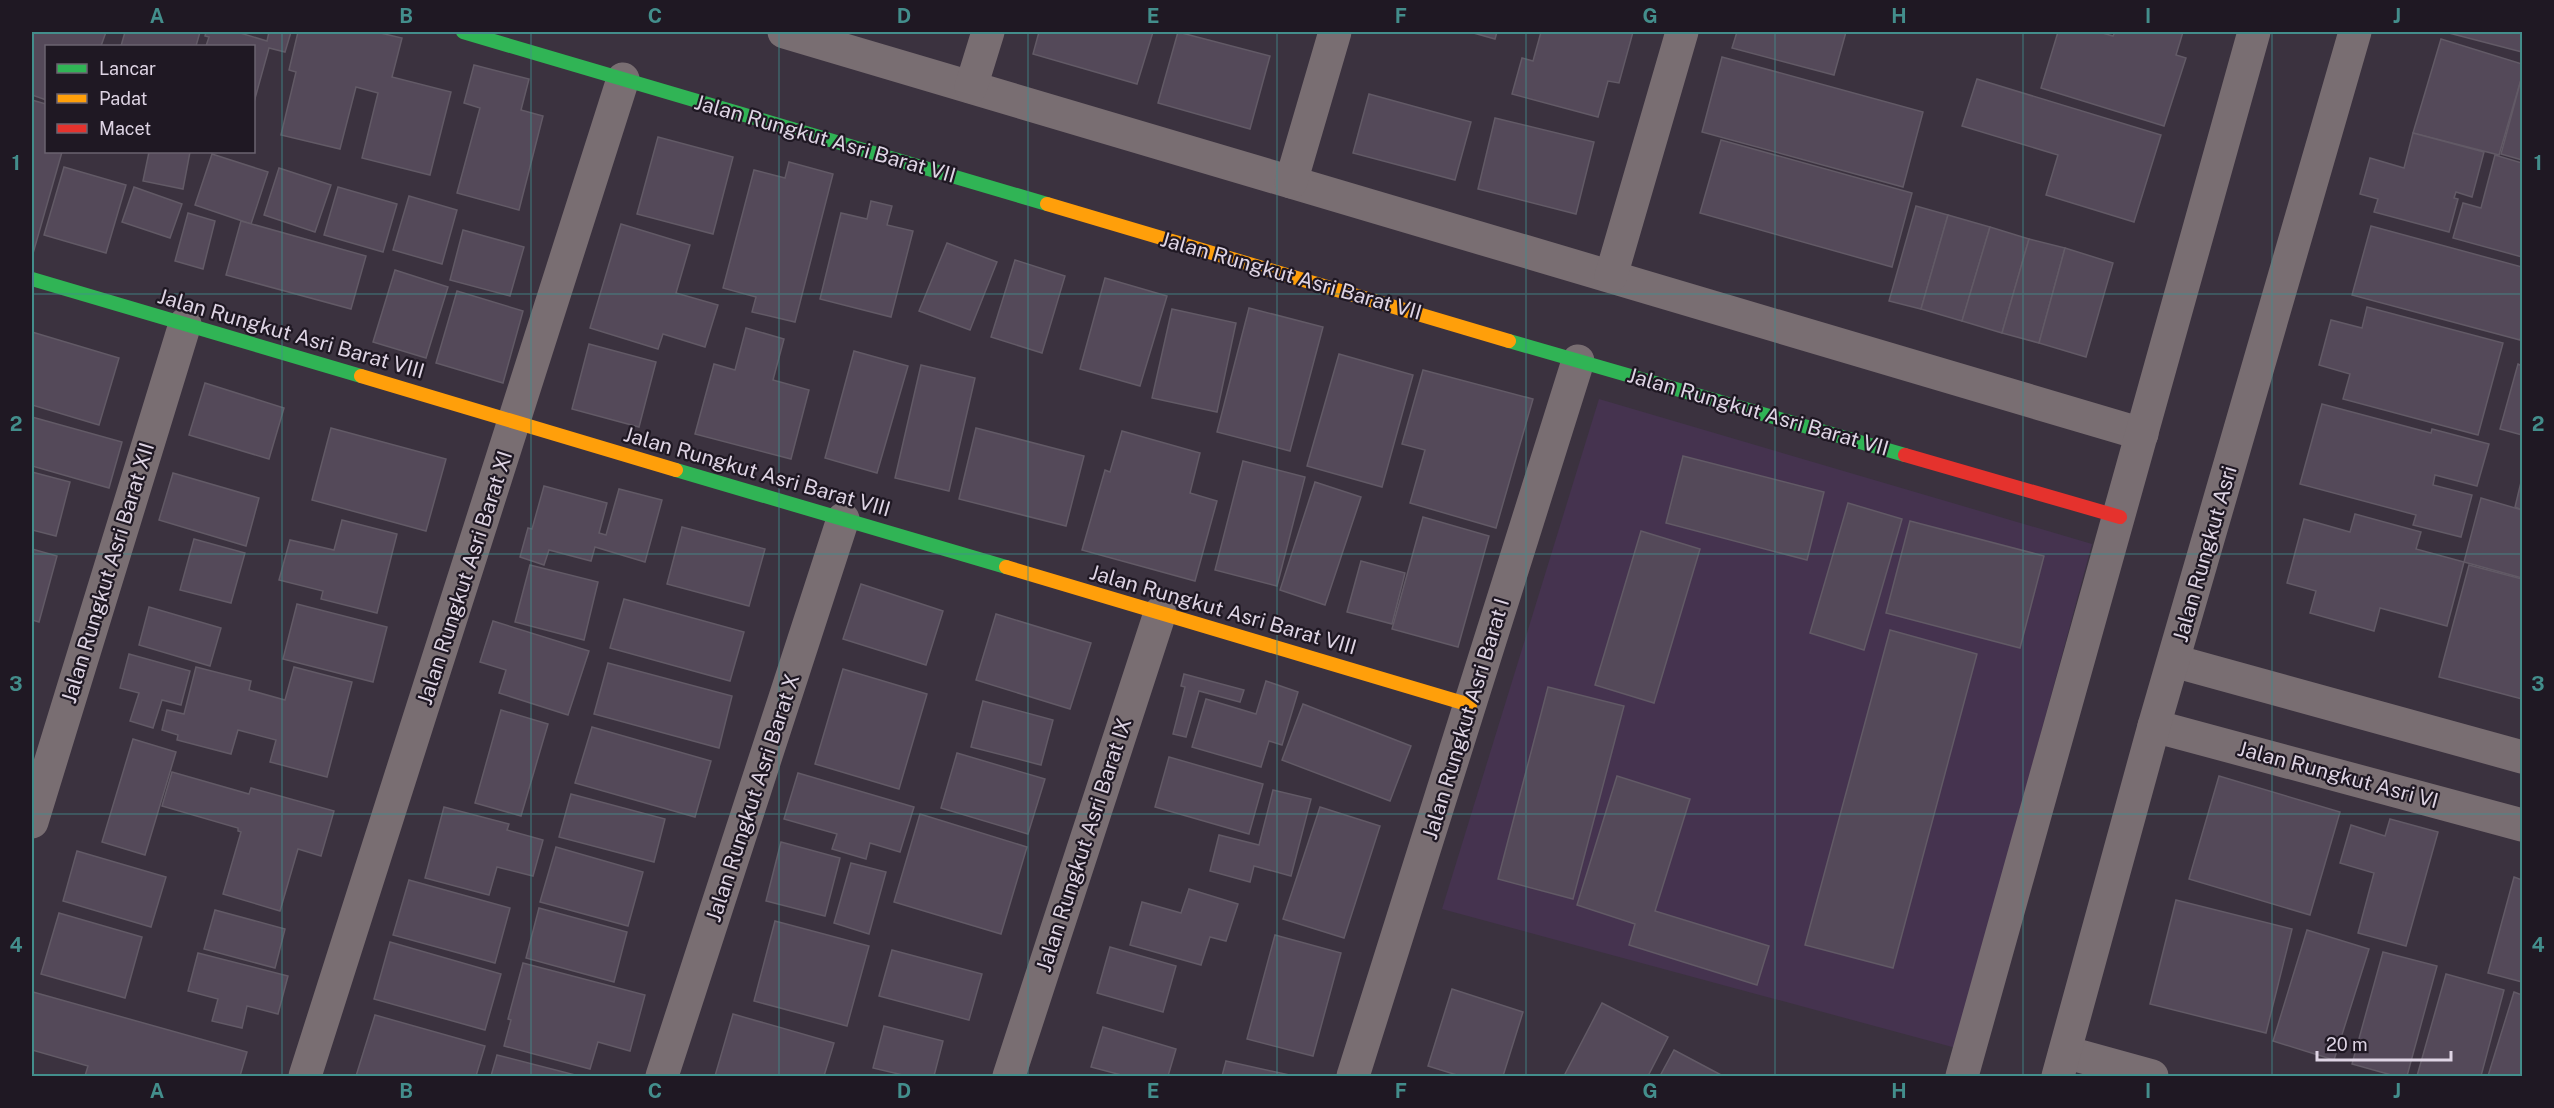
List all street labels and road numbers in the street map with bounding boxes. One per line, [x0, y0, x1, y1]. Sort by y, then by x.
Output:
street label: Jalan Rungkut Asri Barat VII [692, 89, 959, 188]
street label: Jalan Rungkut Asri Barat VII [1158, 226, 1425, 325]
street label: Jalan Rungkut Asri Barat VIII [155, 283, 428, 384]
street label: Jalan Rungkut Asri Barat VII [1625, 362, 1892, 461]
street label: Jalan Rungkut Asri Barat VIII [621, 421, 894, 522]
street label: Jalan Rungkut Asri Barat XII [56, 439, 159, 706]
street label: Jalan Rungkut Asri Barat XI [412, 448, 517, 708]
street label: Jalan Rungkut Asri [2167, 463, 2242, 645]
street label: Jalan Rungkut Asri Barat VIII [1087, 559, 1360, 660]
street label: Jalan Rungkut Asri Barat I [1417, 595, 1514, 843]
street label: Jalan Rungkut Asri Barat X [701, 671, 805, 925]
street label: Jalan Rungkut Asri Barat IX [1031, 715, 1136, 975]
street label: Jalan Rungkut Asri VI [2235, 736, 2441, 813]

